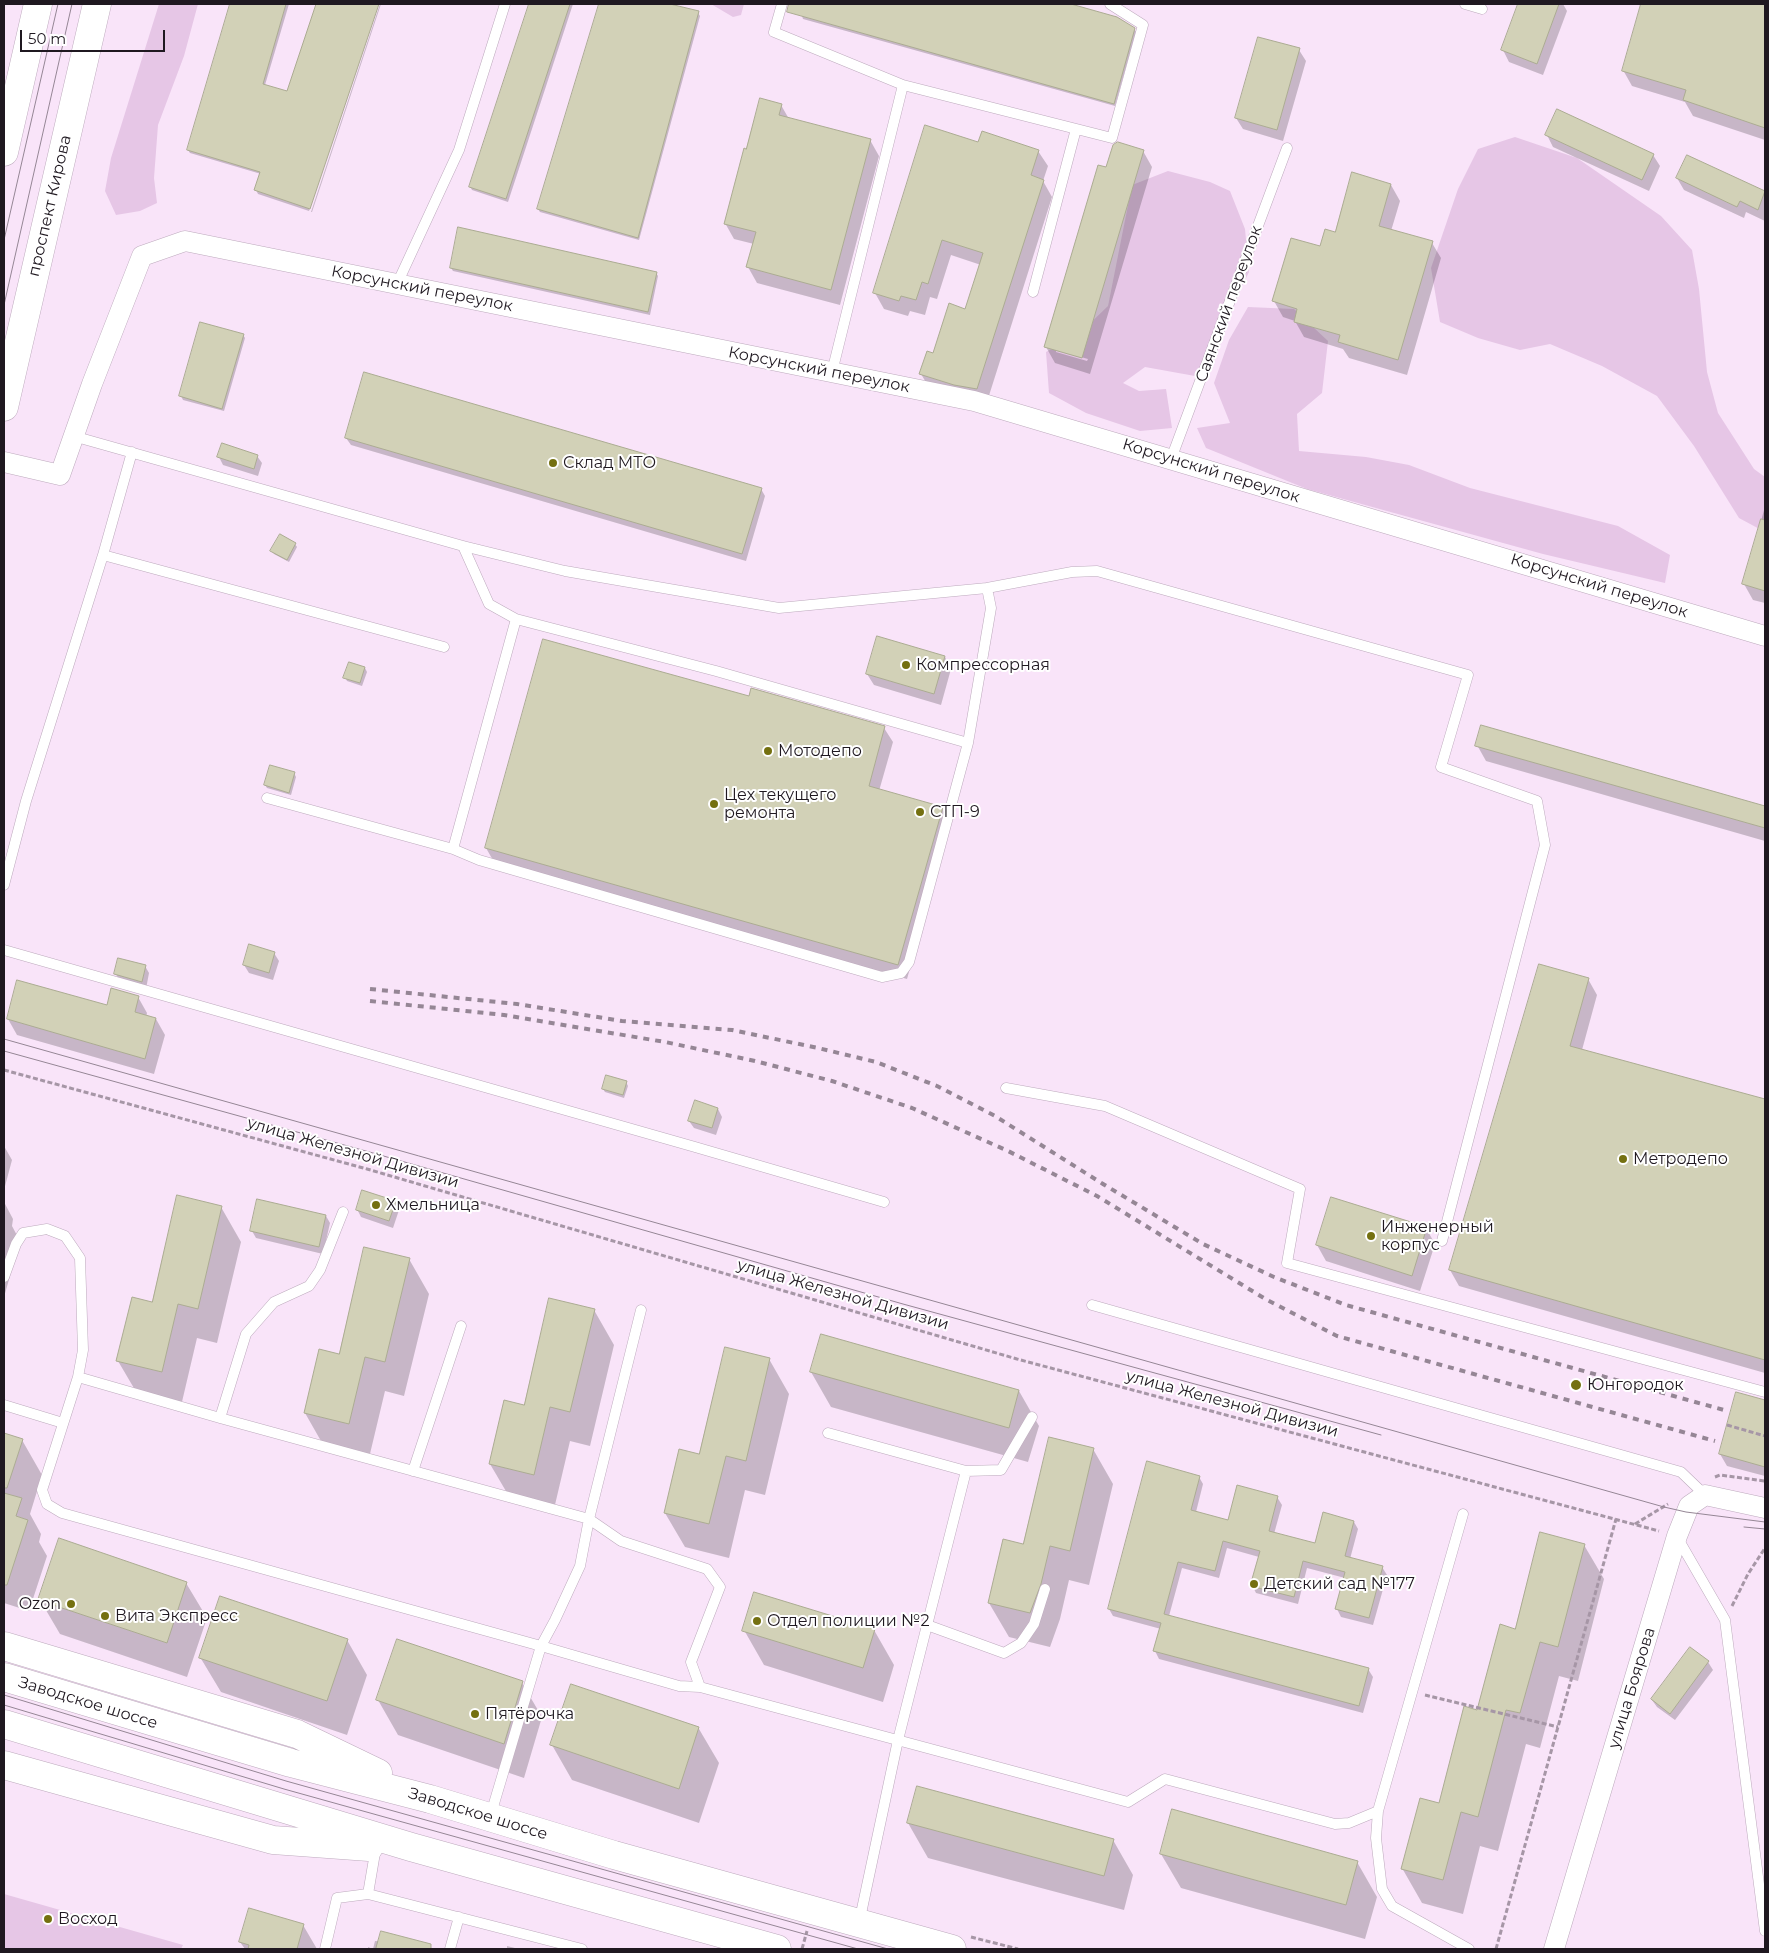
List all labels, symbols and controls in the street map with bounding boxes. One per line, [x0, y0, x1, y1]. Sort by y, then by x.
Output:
scale bar [22, 20, 168, 52]
text: 50 m [28, 29, 66, 48]
street label: проспект Кирова [24, 133, 76, 279]
street label: Саянский переулок [1192, 223, 1266, 385]
street label: Корсунский переулок [330, 262, 514, 316]
street label: Корсунский переулок [727, 343, 911, 397]
street label: Корсунский переулок [1120, 435, 1302, 507]
place label: Склад МТО [563, 453, 656, 473]
marker: Склад МТО [547, 457, 559, 469]
street label: Корсунский переулок [1508, 550, 1690, 622]
place label: Компрессорная [916, 655, 1050, 675]
marker: Компрессорная [900, 659, 912, 671]
place label: Мотодепо [778, 741, 862, 761]
marker: Мотодепо [762, 745, 774, 757]
place label: Цех текущего ремонта [724, 785, 836, 823]
marker: Цех текущего ремонта [708, 798, 720, 810]
place label: СТП-9 [930, 802, 980, 822]
marker: СТП-9 [914, 806, 926, 818]
street label: улица Железной Дивизии [245, 1114, 461, 1192]
place label: Метродепо [1633, 1149, 1728, 1169]
marker: Метродепо [1617, 1153, 1629, 1165]
place label: Хмельница [386, 1195, 480, 1215]
marker: Хмельница [370, 1199, 382, 1211]
place label: Инженерный корпус [1381, 1217, 1494, 1255]
marker: Инженерный корпус [1365, 1230, 1377, 1242]
street label: улица Железной Дивизии [735, 1256, 951, 1334]
street label: улица Железной Дивизии [1124, 1366, 1340, 1442]
place label: Юнгородок [1587, 1375, 1684, 1395]
marker: Юнгородок [1569, 1378, 1583, 1392]
place label: Детский сад №177 [1264, 1574, 1415, 1594]
marker: Детский сад №177 [1248, 1578, 1260, 1590]
place label: Ozon [19, 1594, 61, 1614]
marker: Ozon [65, 1598, 77, 1610]
place label: Вита Экспресс [115, 1606, 238, 1626]
marker: Вита Экспресс [99, 1610, 111, 1622]
place label: Отдел полиции №2 [767, 1611, 930, 1631]
marker: Отдел полиции №2 [751, 1615, 763, 1627]
street label: улица Боярова [1604, 1625, 1660, 1751]
street label: Заводское шоссе [16, 1673, 160, 1733]
place label: Пятёрочка [485, 1704, 574, 1724]
marker: Пятёрочка [469, 1708, 481, 1720]
street label: Заводское шоссе [406, 1784, 550, 1844]
place label: Восход [58, 1909, 118, 1929]
marker: Восход [42, 1913, 54, 1925]

